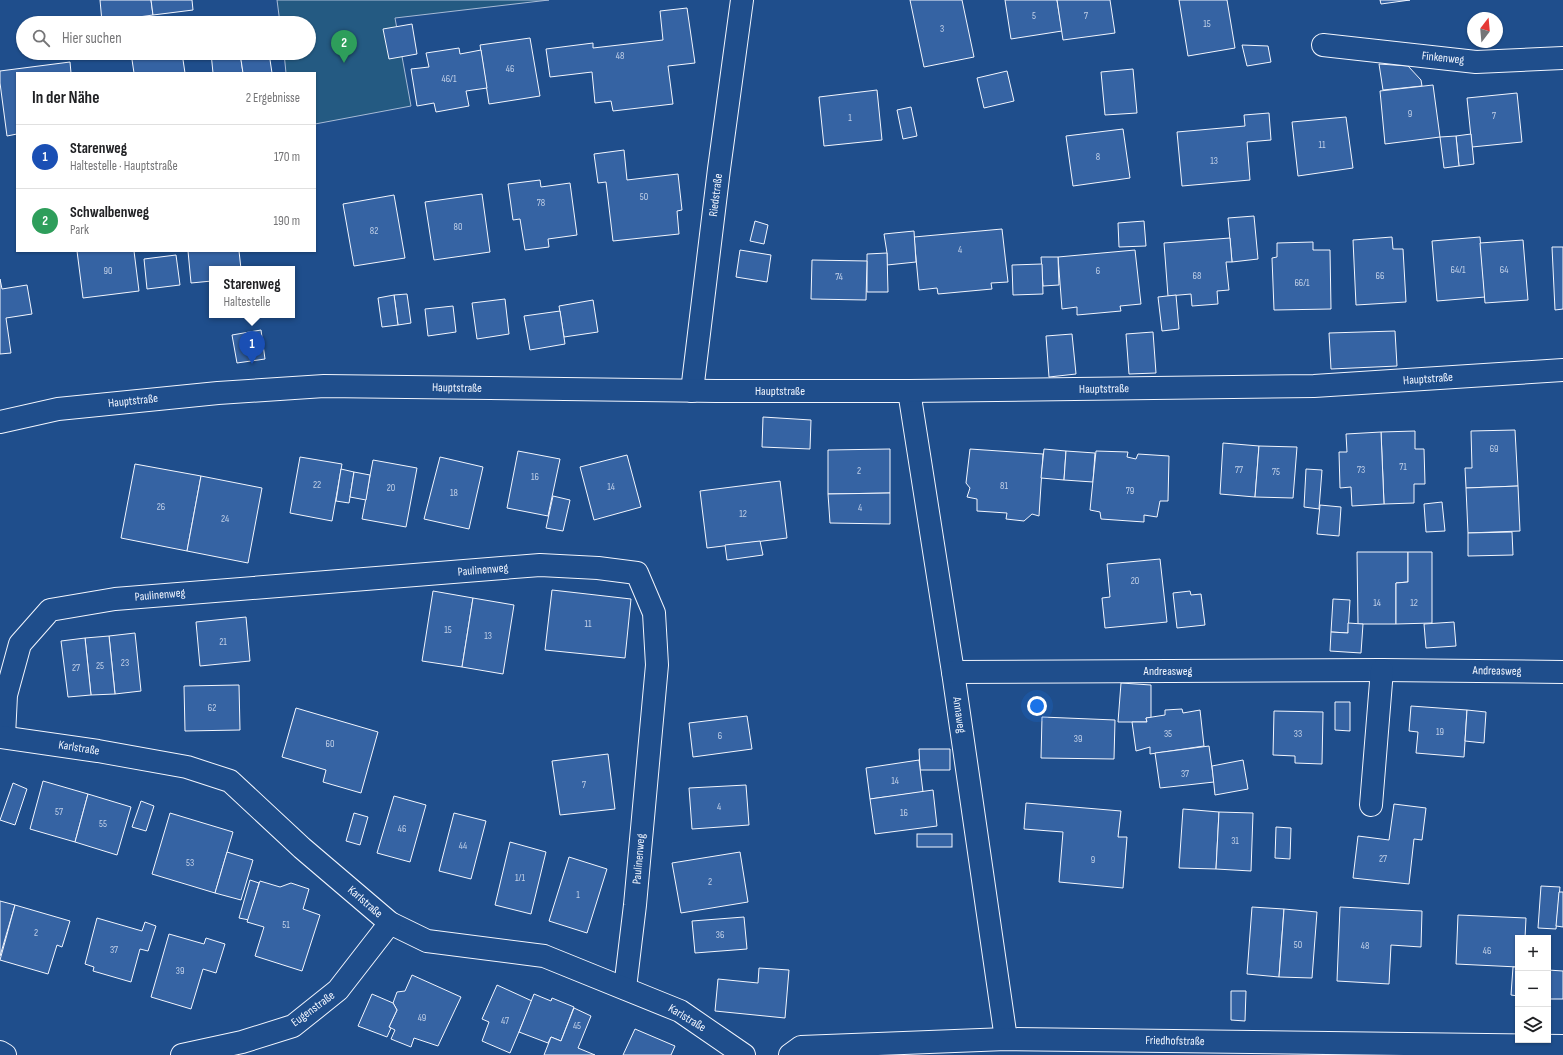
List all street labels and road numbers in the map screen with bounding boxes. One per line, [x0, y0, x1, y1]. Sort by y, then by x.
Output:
street label: Finkenweg [1421, 48, 1465, 68]
street label: Riedstraße [706, 172, 726, 217]
street label: Hauptstraße [1403, 370, 1454, 388]
street label: Hauptstraße [432, 380, 482, 396]
street label: Hauptstraße [1079, 381, 1129, 397]
street label: Hauptstraße [755, 384, 805, 399]
street label: Hauptstraße [107, 391, 159, 411]
street label: Paulinenweg [457, 560, 509, 580]
street label: Paulinenweg [134, 585, 186, 605]
street label: Andreasweg [1471, 663, 1522, 679]
street label: Andreasweg [1143, 664, 1193, 679]
street label: Annaweg [949, 695, 969, 734]
street label: Karlstraße [57, 737, 101, 759]
street label: Paulinenweg [629, 833, 649, 885]
street label: Karlstraße [344, 883, 386, 921]
street label: Eugenstraße [288, 988, 338, 1030]
street label: Karlstraße [665, 1001, 709, 1035]
street label: Friedhofstraße [1145, 1033, 1205, 1049]

